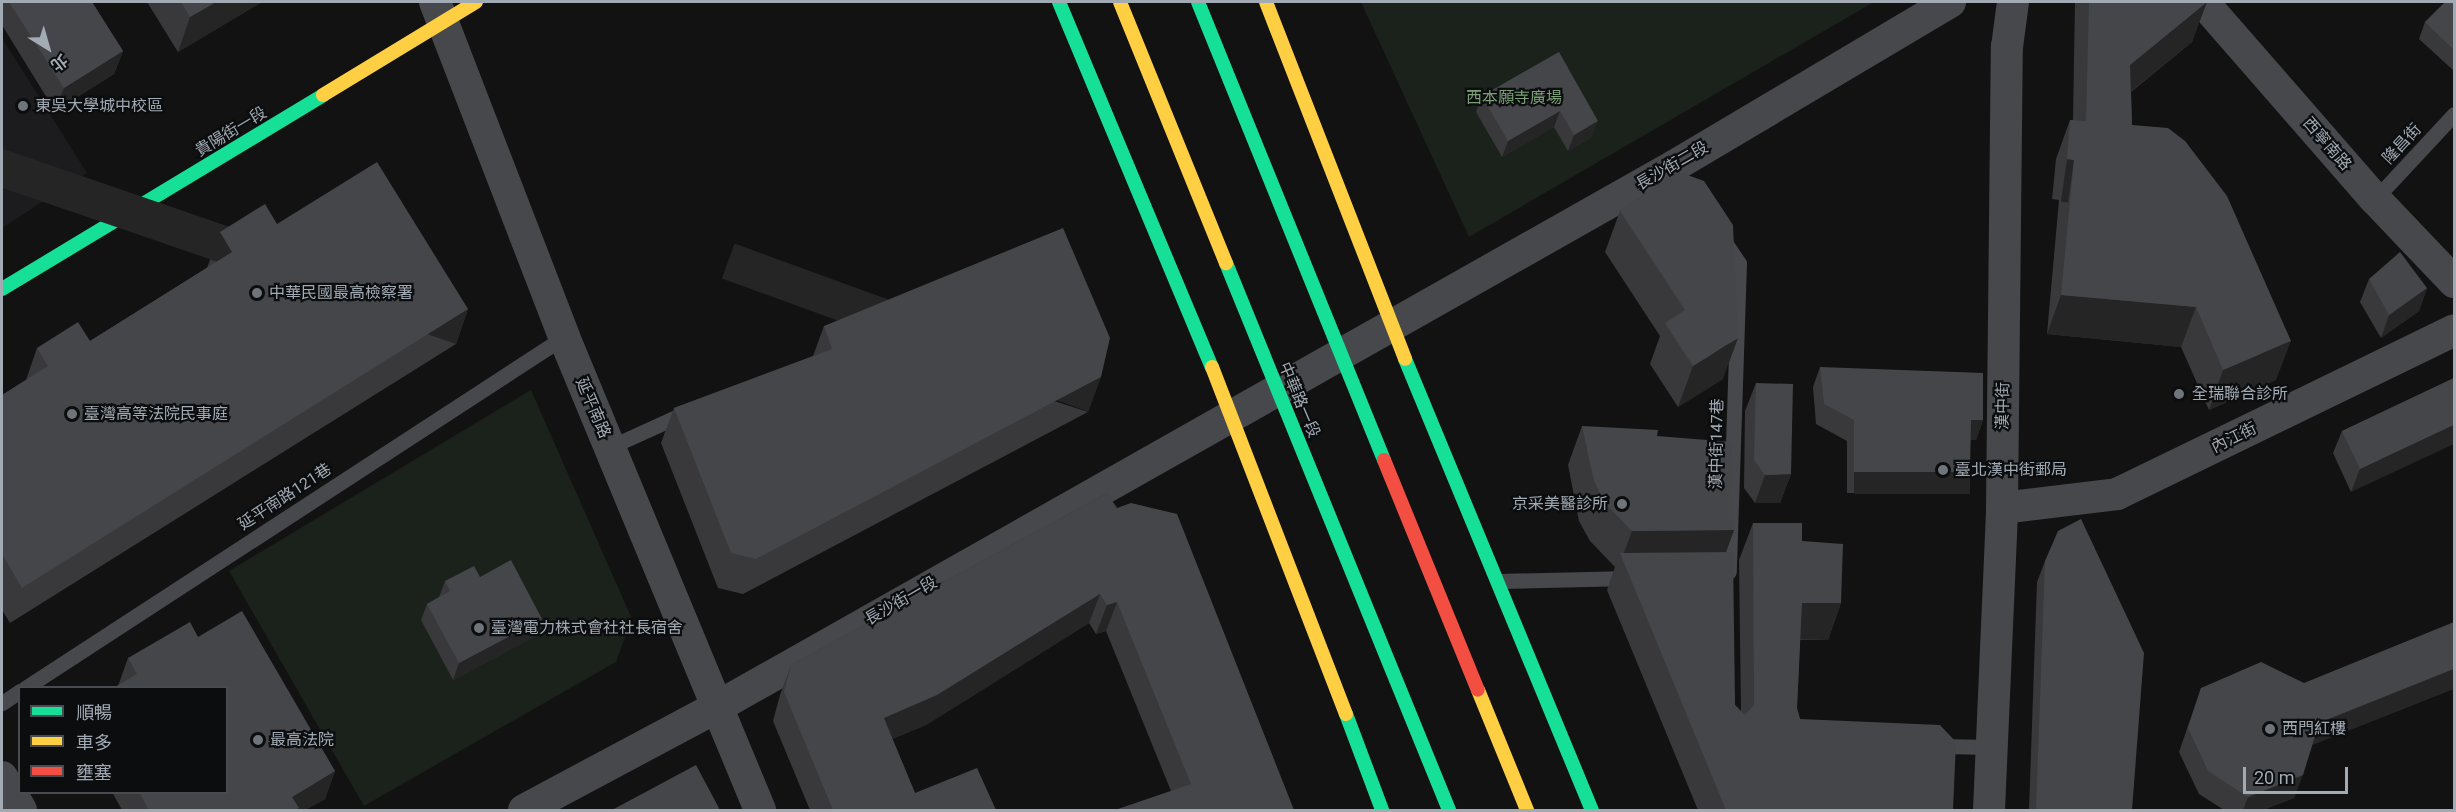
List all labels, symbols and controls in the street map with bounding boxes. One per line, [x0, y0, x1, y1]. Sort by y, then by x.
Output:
north arrow [18, 18, 78, 78]
text: 北 [47, 50, 71, 75]
park label: 西本願寺廣場 [1466, 88, 1562, 108]
place label: 東吳大學城中校區 [35, 96, 163, 116]
marker: 東吳大學城中校區 [16, 99, 30, 113]
street label: 貴陽街一段 [192, 103, 270, 161]
street label: 西寧南路 [2299, 114, 2355, 174]
street label: 隆昌街 [2379, 120, 2425, 168]
street label: 長沙街二段 [1633, 138, 1711, 194]
place label: 中華民國最高檢察署 [269, 283, 413, 303]
marker: 中華民國最高檢察署 [250, 286, 264, 300]
street label: 中華路一段 [1275, 359, 1323, 441]
street label: 延平南路 [572, 375, 614, 441]
street label: 漢中街 [1993, 382, 2013, 430]
place label: 全瑞聯合診所 [2192, 384, 2288, 404]
marker: 全瑞聯合診所 [2170, 385, 2188, 403]
street label: 漢中街147巷 [1707, 398, 1727, 490]
place label: 臺灣高等法院民事庭 [84, 404, 228, 424]
marker: 臺灣高等法院民事庭 [65, 407, 79, 421]
street label: 內江街 [2208, 419, 2260, 457]
street label: 延平南路121巷 [235, 460, 335, 534]
place label: 臺北漢中街郵局 [1955, 460, 2067, 480]
marker: 臺北漢中街郵局 [1936, 463, 1950, 477]
place label: 京采美醫診所 [1512, 494, 1608, 514]
marker: 京采美醫診所 [1613, 495, 1631, 513]
street label: 長沙街一段 [862, 573, 940, 629]
place label: 臺灣電力株式會社社長宿舍 [491, 618, 683, 638]
marker: 臺灣電力株式會社社長宿舍 [472, 621, 486, 635]
legend [18, 686, 228, 794]
text: 順暢 [76, 702, 112, 723]
place label: 西門紅樓 [2282, 719, 2346, 739]
marker: 西門紅樓 [2263, 722, 2277, 736]
place label: 最高法院 [270, 730, 334, 750]
text: 車多 [76, 732, 112, 753]
marker: 最高法院 [251, 733, 265, 747]
scale bar [2246, 755, 2351, 793]
text: 壅塞 [76, 762, 112, 783]
text: 20 m [2254, 767, 2294, 788]

